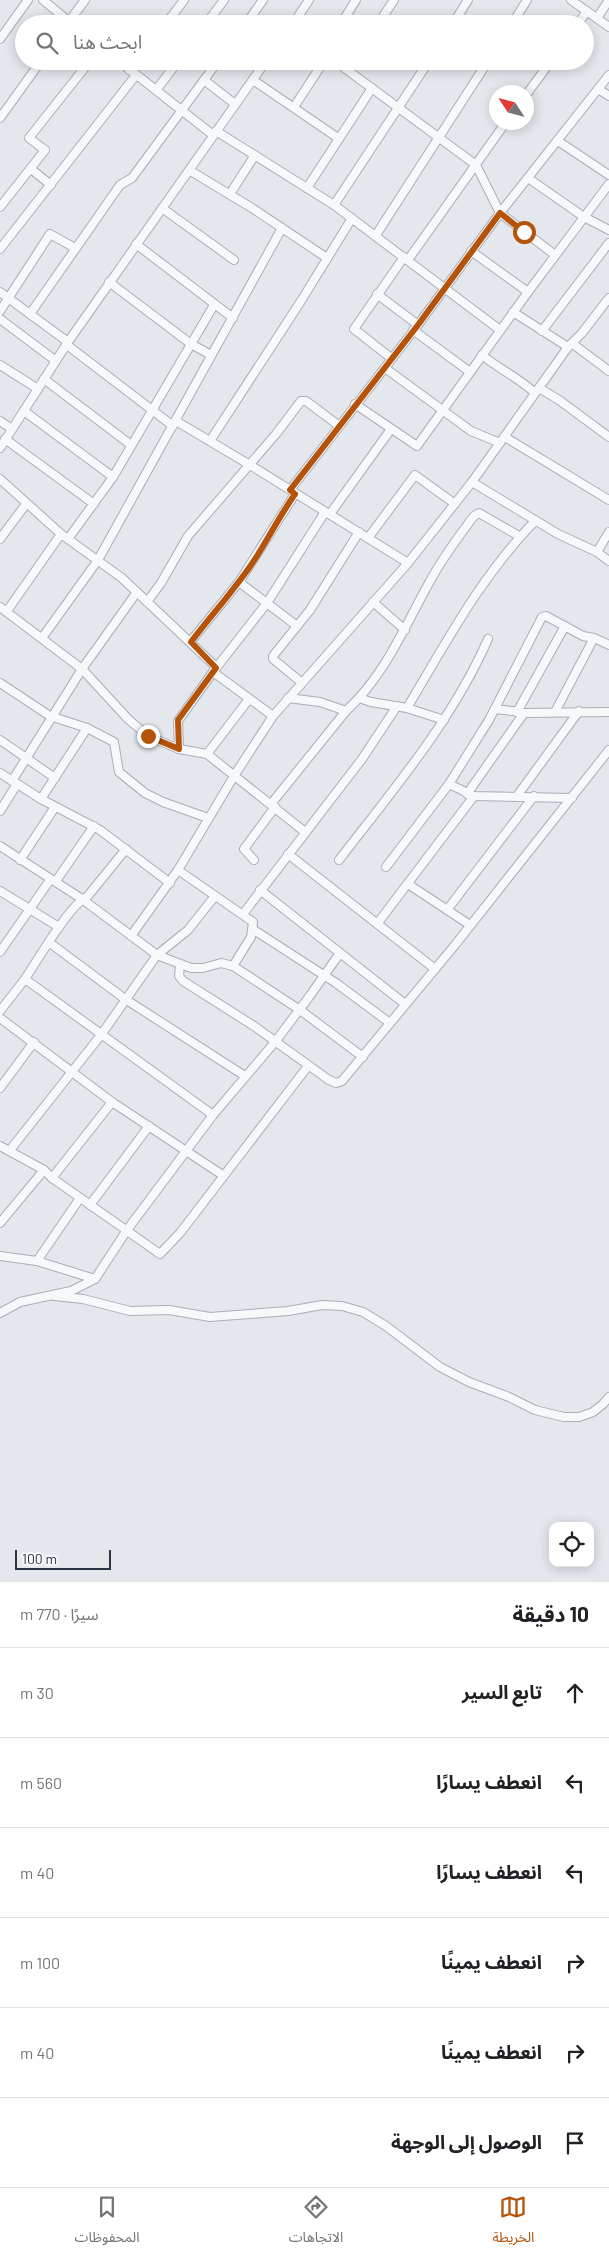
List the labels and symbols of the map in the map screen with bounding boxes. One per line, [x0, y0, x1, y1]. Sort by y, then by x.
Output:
north arrow [489, 85, 534, 130]
route start [513, 221, 536, 244]
route end [137, 725, 160, 748]
scale bar [15, 1547, 111, 1570]

